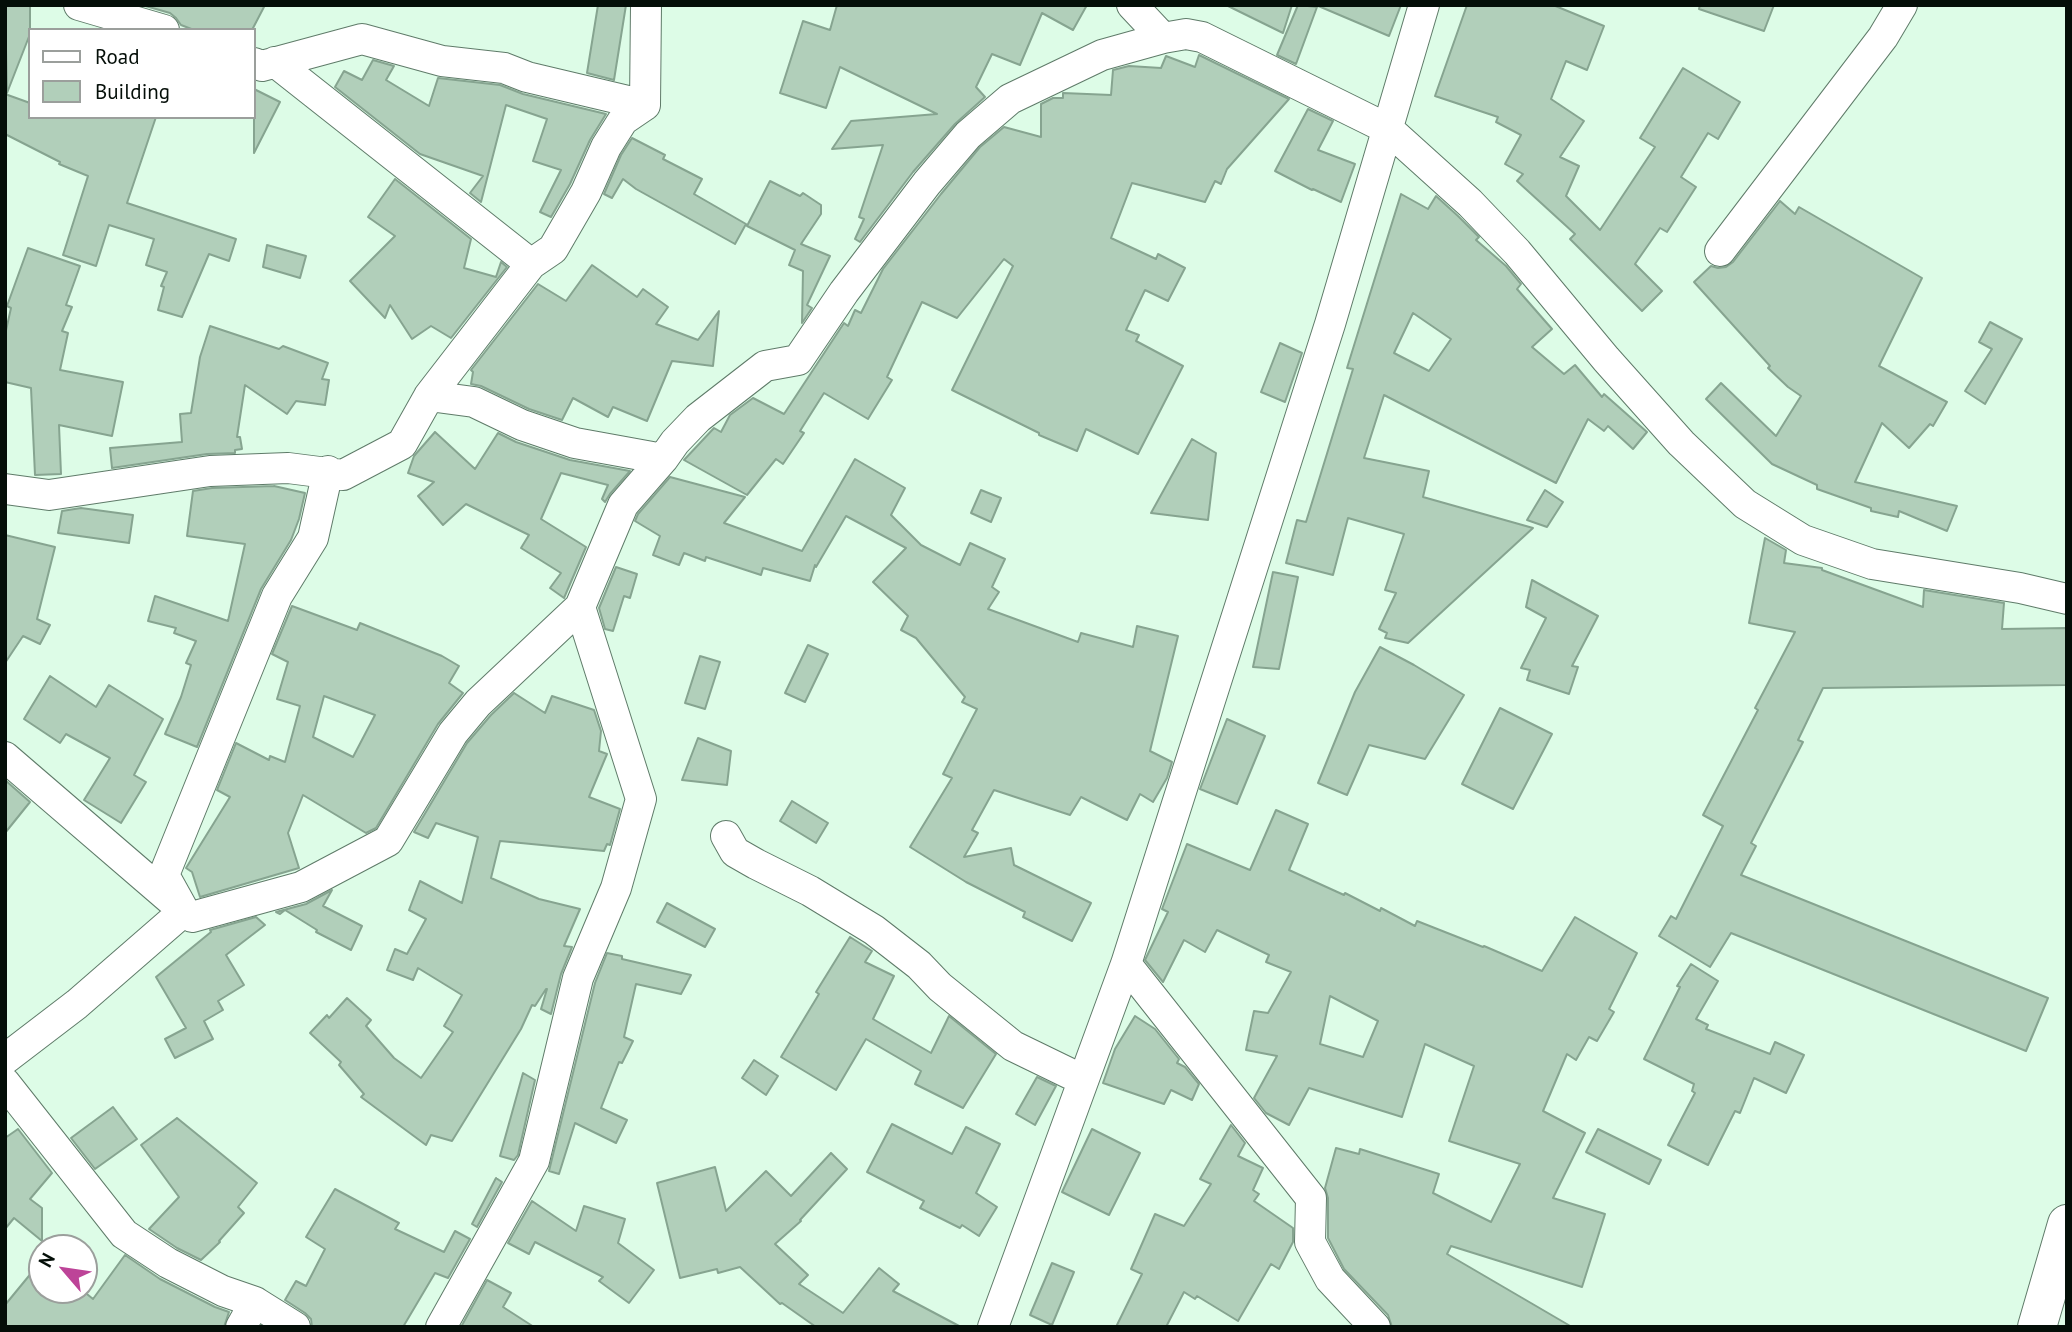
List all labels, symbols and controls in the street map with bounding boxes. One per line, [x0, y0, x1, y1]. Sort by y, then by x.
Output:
legend [28, 28, 256, 119]
text: Road [95, 43, 139, 70]
text: Building [95, 78, 170, 105]
north arrow [28, 1234, 98, 1304]
text: N [33, 1249, 60, 1271]

